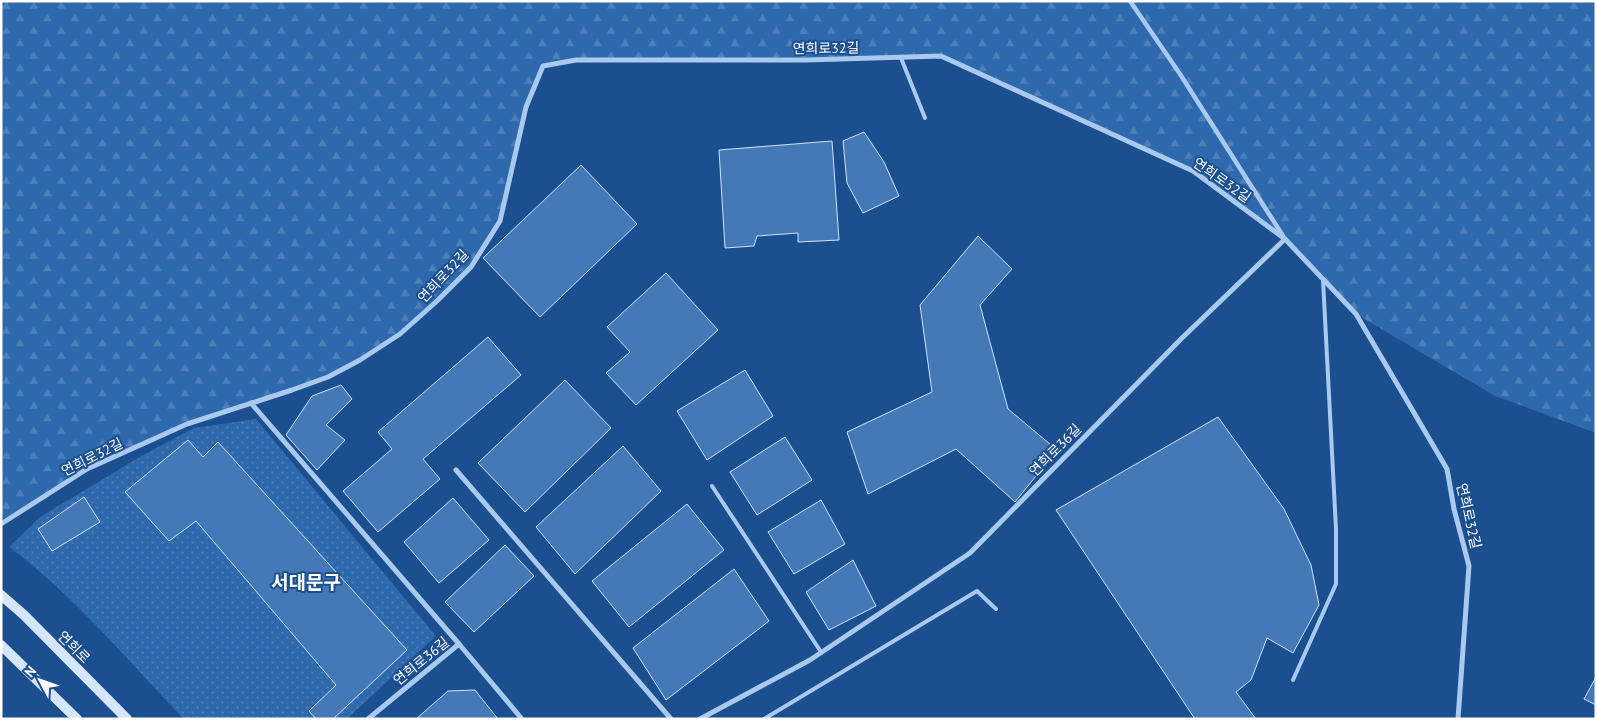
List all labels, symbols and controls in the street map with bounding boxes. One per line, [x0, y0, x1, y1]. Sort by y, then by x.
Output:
street label: 연희로32길 [792, 38, 860, 58]
street label: 연희로32길 [1189, 153, 1255, 207]
street label: 연희로32길 [414, 245, 472, 307]
street label: 연희로36길 [1025, 420, 1085, 480]
street label: 연희로32길 [58, 434, 126, 480]
street label: 연희로32길 [1453, 481, 1485, 551]
district label: 서대문구 [271, 570, 341, 594]
street label: 연희로 [54, 627, 94, 667]
street label: 연희로36길 [389, 633, 453, 689]
north arrow [15, 655, 65, 705]
text: N [20, 662, 40, 681]

